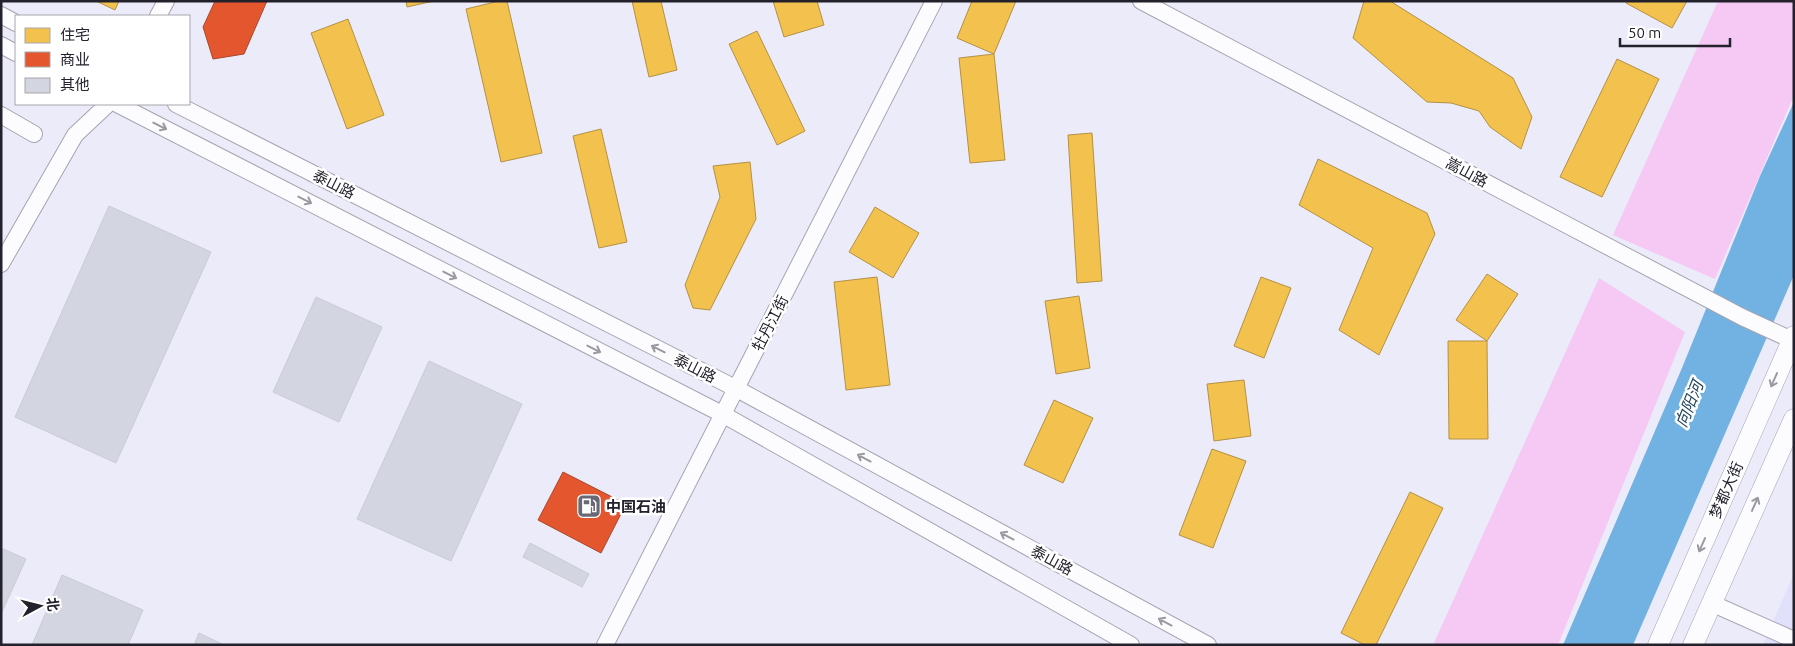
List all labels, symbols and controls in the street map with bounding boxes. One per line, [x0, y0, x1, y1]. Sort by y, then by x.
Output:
legend [15, 15, 190, 105]
scale bar [1620, 15, 1730, 47]
text: 50 m [1628, 24, 1661, 41]
text: 住宅 [60, 26, 90, 43]
text: 商业 [60, 51, 90, 68]
text: 其他 [60, 76, 90, 93]
one-way arrow [153, 121, 168, 131]
street label: 嵩山路 [1443, 154, 1491, 190]
street label: 泰山路 [310, 166, 358, 202]
one-way arrow [297, 196, 312, 205]
one-way arrow [442, 270, 457, 280]
street label: 牡丹江街 [749, 292, 791, 354]
one-way arrow [651, 344, 666, 353]
one-way arrow [586, 345, 601, 354]
street label: 泰山路 [671, 350, 719, 386]
one-way arrow [1769, 372, 1779, 387]
water label: 向阳河 [1672, 376, 1707, 430]
one-way arrow [856, 453, 871, 463]
street label: 梦都大街 [1706, 459, 1746, 521]
fuel station icon: 中国石油 [576, 493, 602, 519]
one-way arrow [1751, 497, 1761, 512]
place label: 中国石油 [606, 498, 666, 515]
one-way arrow [999, 531, 1014, 541]
one-way arrow [1697, 537, 1707, 552]
street label: 泰山路 [1028, 542, 1076, 578]
north arrow [15, 581, 65, 631]
text: 北 [44, 596, 62, 612]
one-way arrow [1158, 616, 1172, 626]

